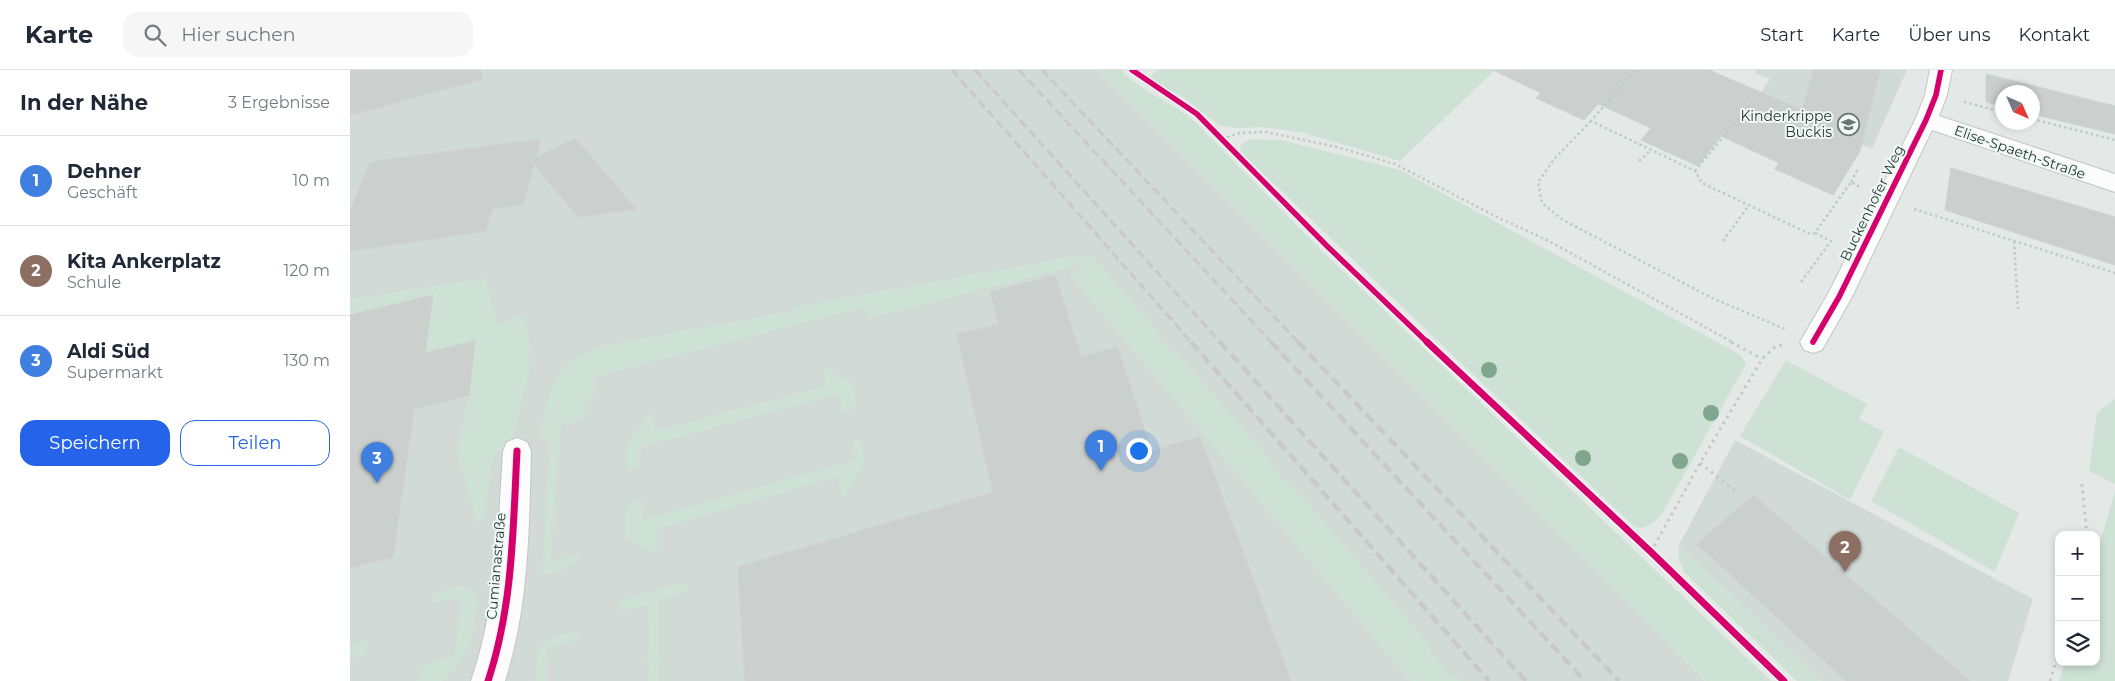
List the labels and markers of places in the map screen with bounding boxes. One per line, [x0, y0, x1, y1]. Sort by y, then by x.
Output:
place label: Kinderkrippe Buckis [1740, 107, 1832, 141]
school or university icon: Kinderkrippe Buckis [1836, 112, 1860, 136]
pin: 1 [1085, 430, 1117, 471]
pin: 3 [361, 442, 393, 483]
pin: 2 [1829, 531, 1861, 572]

